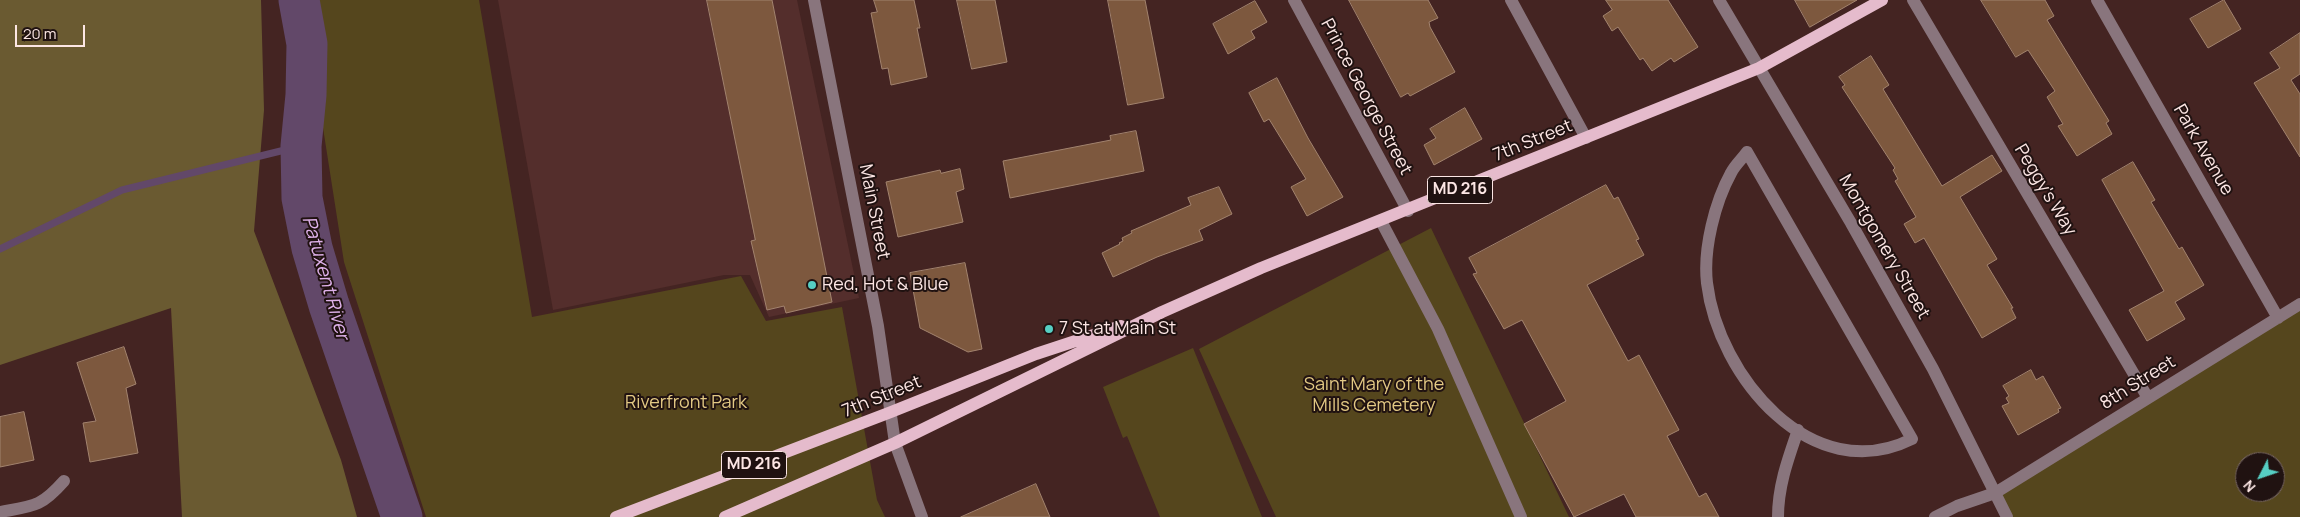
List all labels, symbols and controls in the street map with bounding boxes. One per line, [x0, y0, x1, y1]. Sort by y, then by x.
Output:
scale bar [18, 15, 88, 47]
street label: Prince George Street [1316, 15, 1416, 179]
text: 20 m [23, 23, 56, 44]
street label: Park Avenue [2168, 101, 2238, 199]
street label: 7th Street [1490, 115, 1576, 167]
street label: Peggy's Way [2009, 140, 2081, 240]
street label: Main Street [854, 163, 894, 261]
street label: Montgomery Street [1834, 171, 1934, 323]
road number: MD 216 [1428, 176, 1492, 204]
water label: Patuxent River [297, 214, 353, 342]
place label: Red, Hot & Blue [822, 274, 948, 296]
marker: Red, Hot & Blue [806, 279, 818, 291]
place label: 7 St at Main St [1059, 318, 1176, 340]
marker: 7 St at Main St [1043, 323, 1055, 335]
street label: 8th Street [2096, 351, 2180, 415]
street label: 7th Street [839, 371, 925, 423]
park label: Saint Mary of the Mills Cemetery [1304, 374, 1444, 416]
park label: Riverfront Park [625, 392, 747, 414]
road number: MD 216 [722, 452, 786, 478]
north arrow [2235, 452, 2285, 502]
text: N [2239, 476, 2260, 497]

